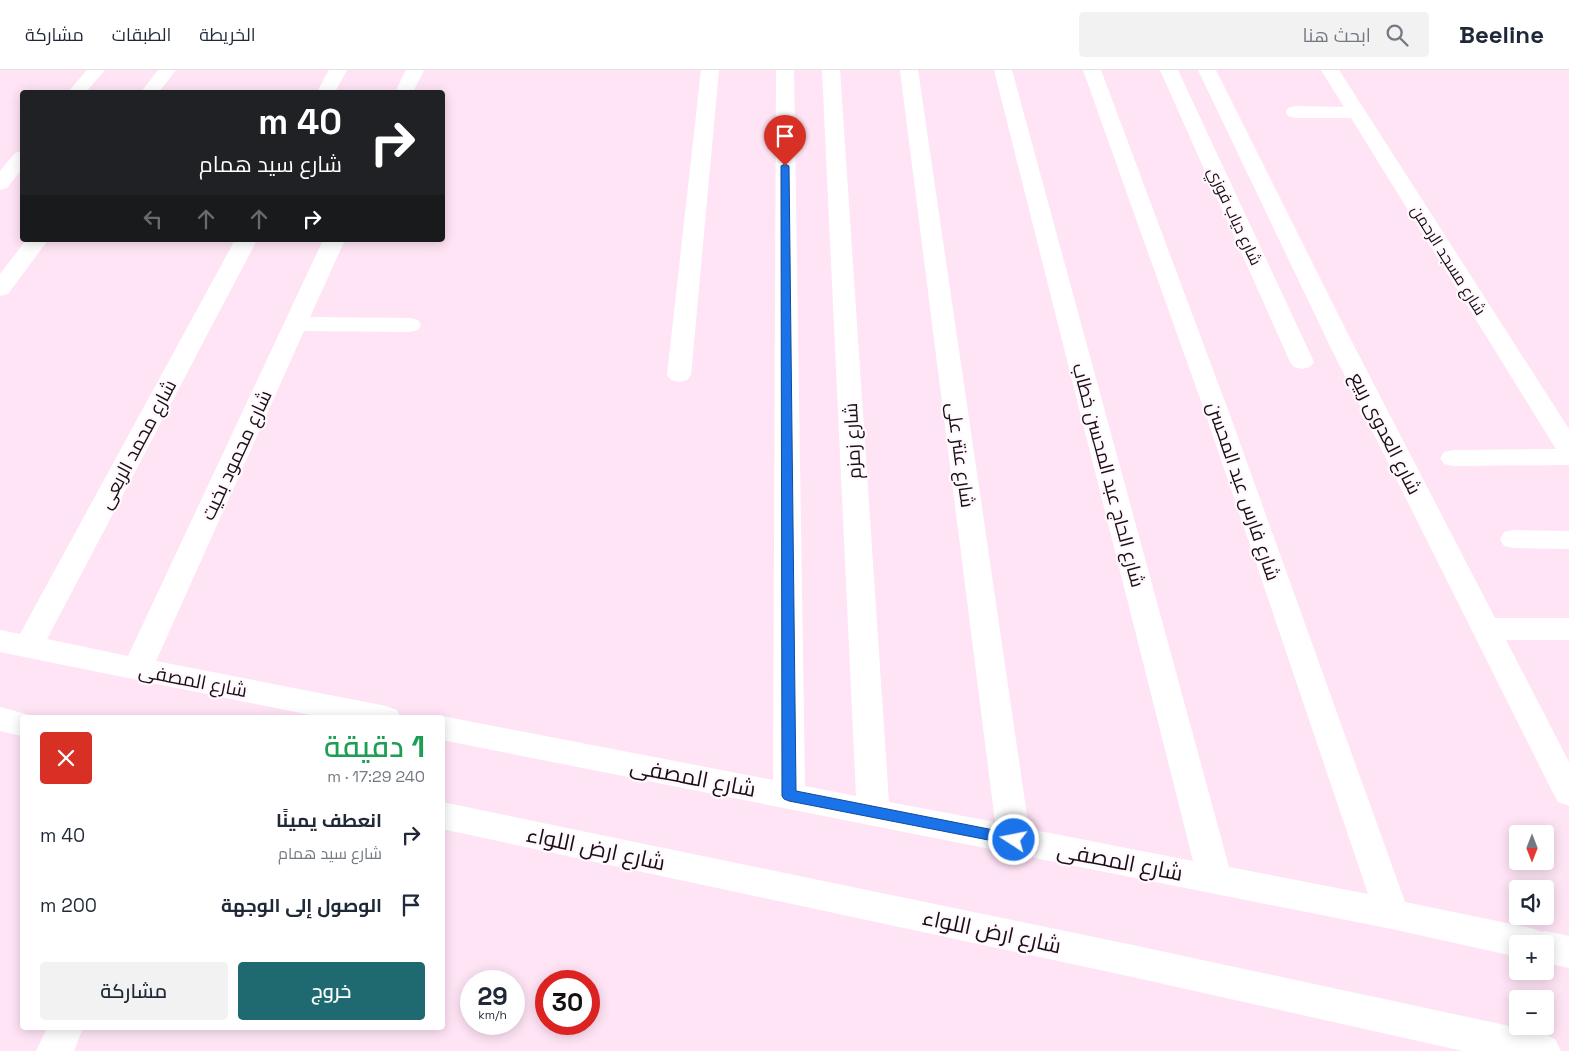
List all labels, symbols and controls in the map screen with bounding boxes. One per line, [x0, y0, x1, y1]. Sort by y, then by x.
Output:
search box [1079, 12, 1429, 57]
text: Beeline [1459, 19, 1544, 50]
icon: search [1383, 21, 1411, 49]
text: مشاركة [25, 23, 84, 46]
text: الطبقات [112, 23, 171, 46]
text: الخريطة [199, 23, 256, 46]
text: ابحث هنا [1303, 23, 1371, 48]
text: 40 m [258, 100, 342, 144]
icon: right [360, 110, 425, 175]
pin [764, 115, 806, 166]
icon: arrive [771, 122, 799, 150]
text: شارع سيد همام [199, 150, 342, 178]
street label: شارع دياب فوزي [1200, 164, 1266, 270]
street label: شارع مسجد الرحمن [1405, 201, 1491, 320]
icon: left [139, 205, 167, 233]
icon: ahead [192, 205, 220, 233]
icon: ahead [245, 205, 273, 233]
icon: right [298, 205, 326, 233]
street label: شارع الحاج عبد المحسن خطاب [1066, 360, 1150, 590]
street label: شارع العدوى ربيع [1343, 368, 1427, 499]
street label: شارع محمد الربعى [93, 375, 183, 514]
street label: شارع محمود بخيت [195, 386, 278, 525]
street label: شارع فارس عبد المحسن [1200, 398, 1286, 584]
street label: شارع عنتر على [940, 401, 980, 509]
street label: شارع زمزم [838, 402, 868, 480]
street label: شارع المصفى [136, 658, 249, 704]
text: 1 دقيقة [324, 727, 425, 766]
button: close [40, 732, 92, 784]
street label: شارع المصفى [628, 751, 758, 804]
text: 240 m · 17:29 [327, 766, 425, 787]
text: انعطف يمينًا [276, 808, 382, 833]
position arrow [987, 813, 1039, 865]
street label: شارع ارض اللواء [524, 820, 668, 877]
icon: right [397, 821, 425, 849]
text: 40 m [40, 823, 85, 848]
north arrow [1509, 825, 1554, 870]
map controls [1509, 825, 1554, 1035]
street label: شارع المصفى [1055, 835, 1185, 888]
text: شارع سيد همام [278, 843, 382, 864]
button: sound [1509, 880, 1554, 925]
icon: arrive [397, 891, 425, 919]
text: 200 m [40, 893, 97, 918]
text: الوصول إلى الوجهة [221, 893, 382, 918]
street label: شارع ارض اللواء [920, 903, 1064, 960]
button: + [1509, 935, 1554, 980]
button: مشاركة [40, 962, 228, 1020]
button: خروج [238, 962, 425, 1020]
speed limit sign: 30 [535, 970, 600, 1035]
text: 29 [477, 980, 508, 1012]
button: − [1509, 990, 1554, 1035]
text: km/h [478, 1007, 507, 1023]

